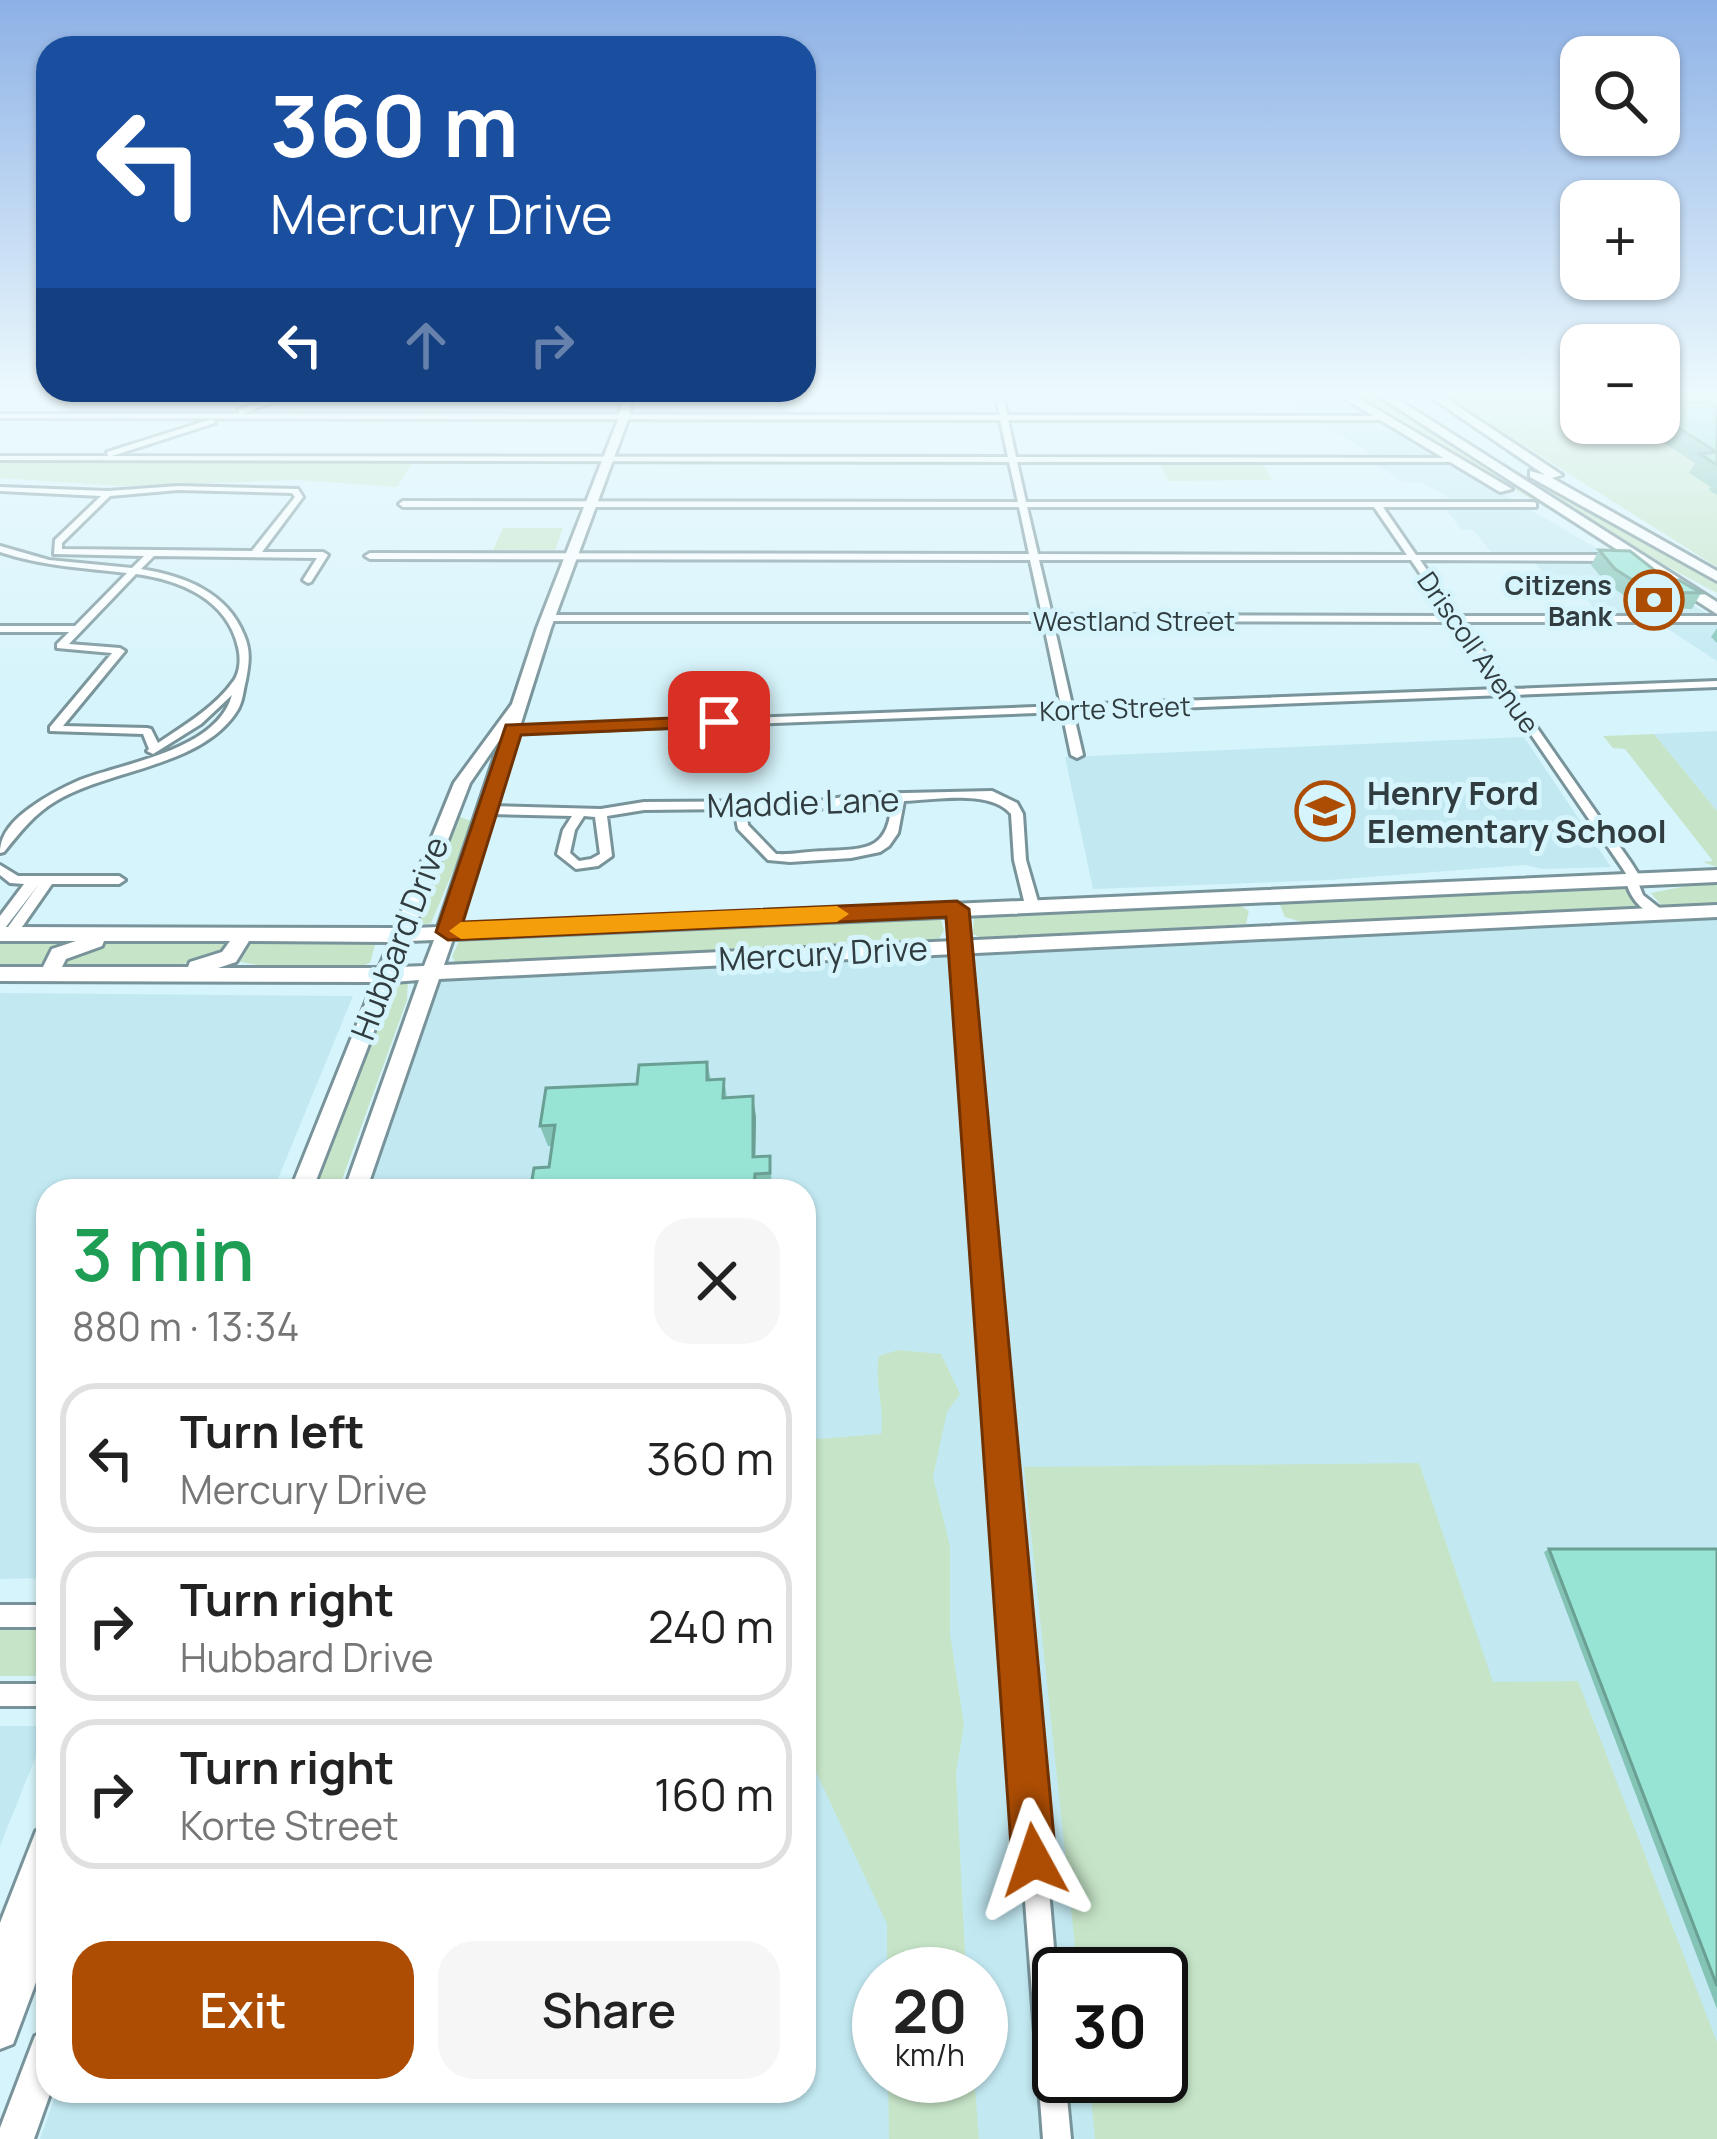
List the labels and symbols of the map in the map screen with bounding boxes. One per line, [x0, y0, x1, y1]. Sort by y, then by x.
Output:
street label: Driscoll Avenue [1410, 564, 1548, 740]
place label: Citizens Bank [1505, 566, 1613, 634]
bank icon: Citizens Bank [1623, 569, 1685, 631]
street label: Westland Street [1033, 602, 1235, 639]
pin [668, 671, 770, 773]
street label: Korte Street [1039, 687, 1191, 729]
place label: Henry Ford Elementary School [1367, 770, 1667, 853]
street label: Maddie Lane [706, 776, 900, 828]
school or university icon: Henry Ford Elementary School [1294, 780, 1356, 842]
street label: Hubbard Drive [340, 830, 458, 1046]
street label: Mercury Drive [717, 925, 929, 981]
position arrow [971, 1797, 1097, 1923]
speed limit sign: 30 [1032, 1947, 1188, 2103]

